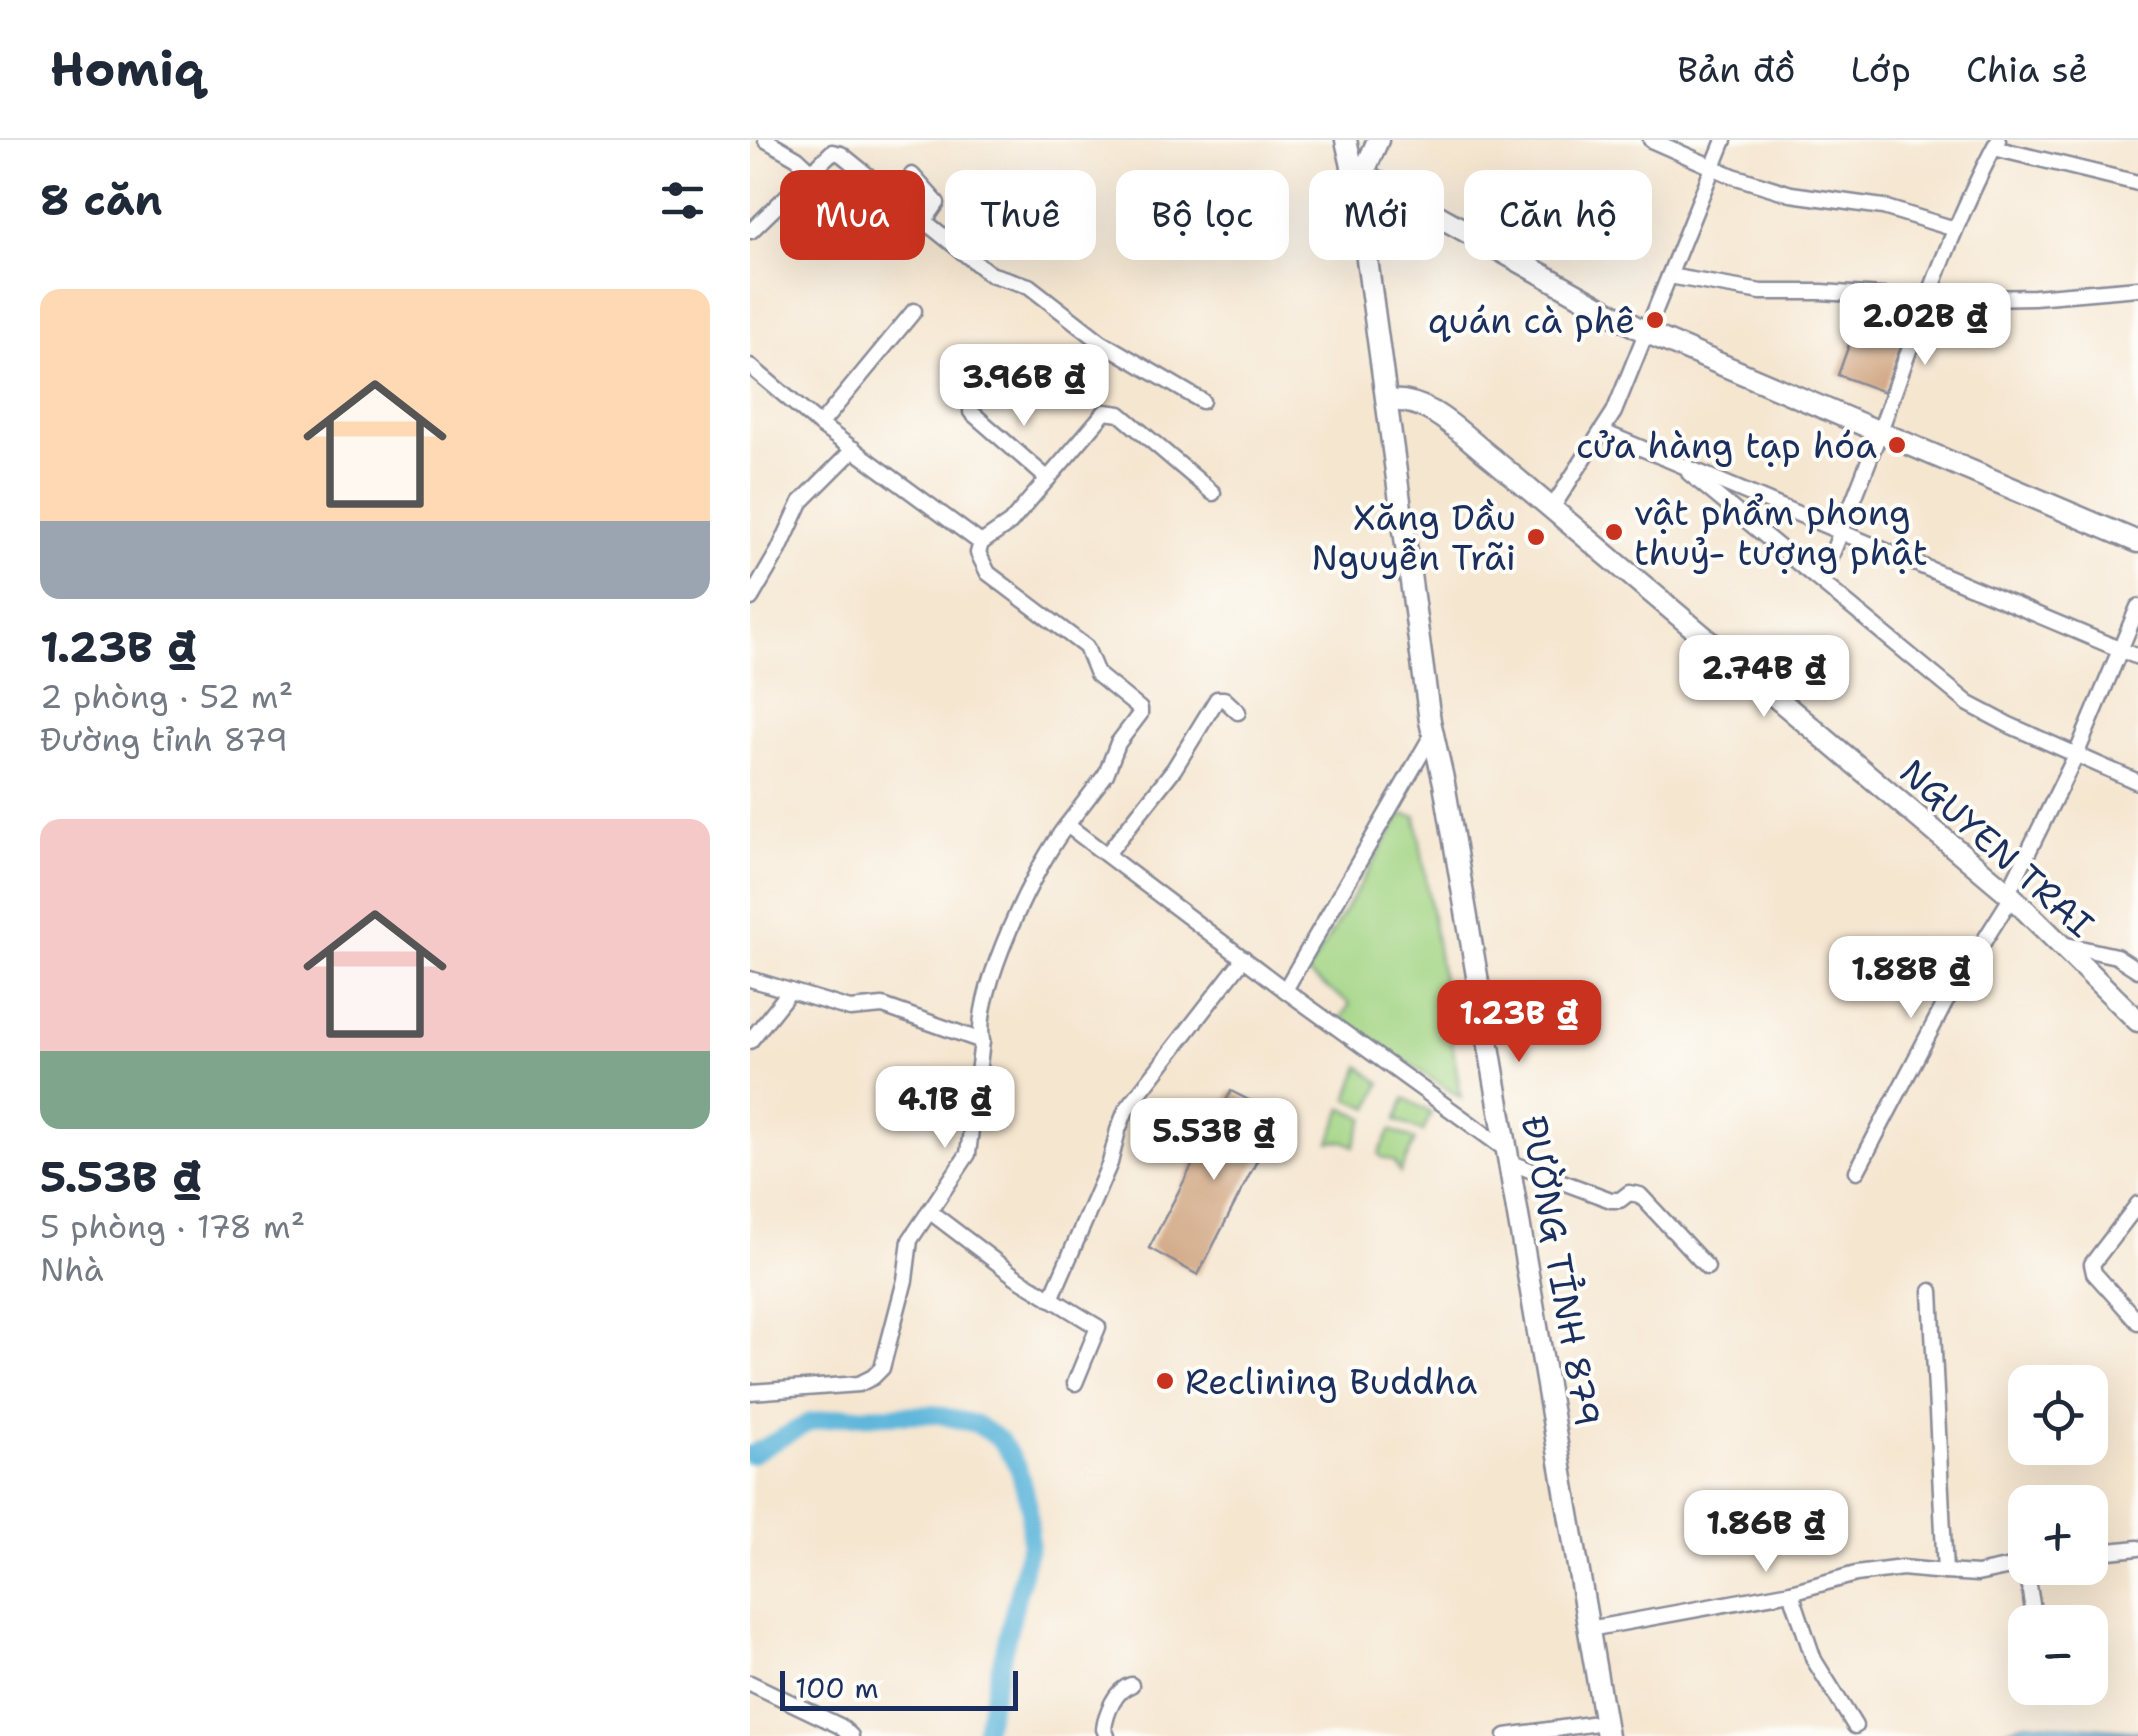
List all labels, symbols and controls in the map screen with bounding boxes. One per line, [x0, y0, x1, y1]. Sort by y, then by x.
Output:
text: Homiq [50, 37, 204, 101]
text: Bản đồ [1677, 46, 1796, 93]
text: Lớp [1851, 46, 1911, 93]
text: Chia sẻ [1966, 46, 2088, 93]
chip: Mua [780, 170, 925, 260]
chip: Thuê [945, 170, 1096, 260]
chip: Bộ lọc [1116, 170, 1289, 260]
chip: Mới [1309, 170, 1444, 260]
chip: Căn hộ [1464, 170, 1652, 260]
text: 8 căn [40, 172, 163, 228]
icon: filters [655, 173, 710, 228]
pin: 2.02B ₫ [1833, 283, 2017, 368]
text: 2.02B ₫ [1862, 294, 1988, 337]
place label: quán cà phê [1428, 297, 1635, 344]
marker: quán cà phê [1644, 309, 1666, 331]
pin: 3.96B ₫ [932, 344, 1116, 429]
icon: home [285, 354, 465, 534]
text: 3.96B ₫ [962, 355, 1086, 398]
place label: cửa hàng tạp hóa [1576, 422, 1877, 469]
marker: cửa hàng tạp hóa [1886, 434, 1908, 456]
place label: vật phẩm phong thuỷ- tượng phật [1634, 489, 1928, 576]
place label: Xăng Dầu Nguyễn Trãi [1311, 494, 1516, 581]
marker: vật phẩm phong thuỷ- tượng phật [1603, 521, 1625, 543]
marker: Xăng Dầu Nguyễn Trãi [1525, 526, 1547, 548]
text: 1.23B ₫ [40, 619, 197, 675]
pin: 2.74B ₫ [1672, 635, 1856, 720]
text: 2.74B ₫ [1701, 646, 1827, 689]
text: 2 phòng · 52 m² [40, 675, 293, 718]
text: Đường tỉnh 879 [40, 718, 288, 761]
street label: NGUYEN TRAI [1890, 749, 2104, 947]
icon: home [285, 884, 465, 1064]
pin: 1.88B ₫ [1819, 936, 2003, 1021]
text: 1.88B ₫ [1851, 947, 1971, 990]
pin: 1.23B ₫ [1427, 980, 1611, 1065]
text: 1.23B ₫ [1459, 991, 1579, 1034]
pin: 4.1B ₫ [864, 1066, 1026, 1151]
text: 4.1B ₫ [898, 1077, 992, 1120]
pin: 5.53B ₫ [1122, 1098, 1306, 1183]
text: 5.53B ₫ [1152, 1109, 1276, 1152]
street label: ĐƯỜNG TỈNH 879 [1511, 1112, 1611, 1430]
text: 5.53B ₫ [40, 1149, 202, 1205]
text: 5 phòng · 178 m² [40, 1205, 305, 1248]
text: Nhà [40, 1248, 104, 1291]
place label: Reclining Buddha [1185, 1358, 1477, 1405]
map controls [2008, 1365, 2108, 1705]
button: locate [2008, 1365, 2108, 1465]
marker: Reclining Buddha [1154, 1370, 1176, 1392]
button: + [2008, 1485, 2108, 1585]
pin: 1.86B ₫ [1674, 1490, 1858, 1575]
text: 1.86B ₫ [1706, 1501, 1826, 1544]
button: − [2008, 1605, 2108, 1705]
scale bar [780, 1666, 1018, 1710]
text: 100 m [795, 1669, 879, 1707]

